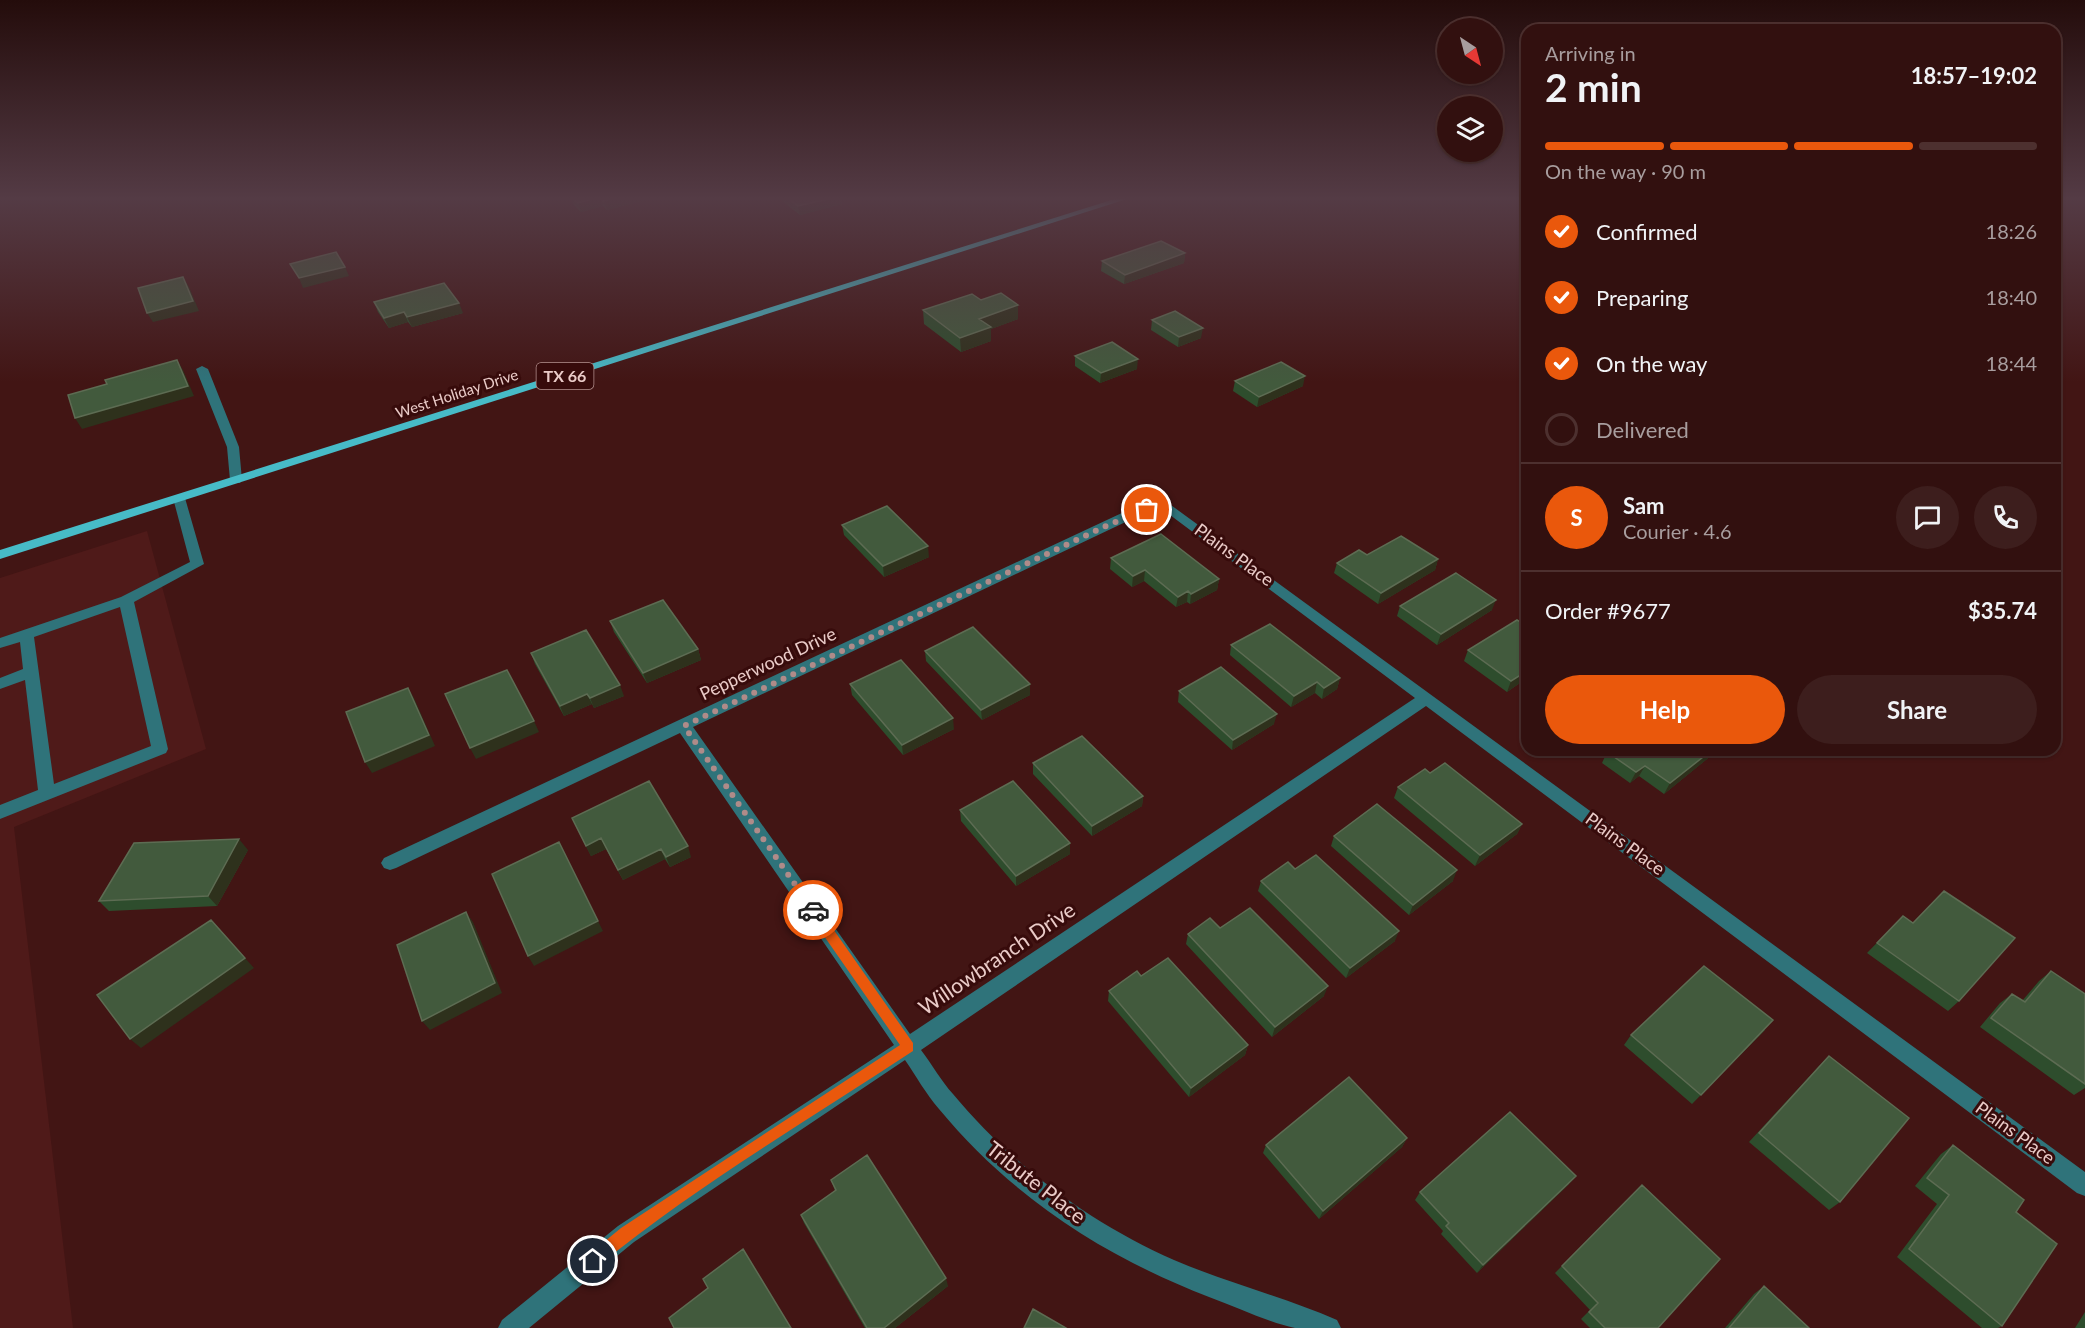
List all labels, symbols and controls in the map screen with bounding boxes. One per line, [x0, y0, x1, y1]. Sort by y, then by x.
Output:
north arrow [1437, 18, 1503, 84]
map controls [1437, 18, 1503, 162]
text: Arriving in [1545, 41, 1636, 65]
text: 18:57–19:02 [1911, 62, 2037, 89]
text: 2 min [1545, 64, 1642, 110]
button: layers [1437, 96, 1503, 162]
text: On the way · 90 m [1545, 159, 1706, 183]
icon: check [1545, 215, 1578, 248]
text: Confirmed [1596, 218, 1698, 245]
text: 18:26 [1986, 219, 2037, 243]
icon: check [1545, 281, 1578, 314]
text: Preparing [1596, 284, 1688, 311]
text: 18:40 [1986, 285, 2037, 309]
icon: check [1545, 347, 1578, 380]
text: On the way [1596, 350, 1707, 377]
text: 18:44 [1986, 351, 2037, 375]
road number: TX 66 [536, 363, 594, 389]
street label: West Holiday Drive [393, 365, 520, 421]
text: Delivered [1596, 416, 1689, 443]
pin [1121, 484, 1172, 535]
button: chat [1896, 486, 1959, 549]
button: phone [1974, 486, 2037, 549]
text: Sam [1623, 492, 1665, 519]
icon: bag [1130, 493, 1163, 526]
text: S [1570, 504, 1583, 531]
street label: Plains Place [1191, 518, 1279, 590]
text: Courier · 4.6 [1623, 519, 1732, 543]
text: Order #9677 [1545, 597, 1671, 624]
text: $35.74 [1968, 597, 2037, 624]
street label: Pepperwood Drive [696, 622, 839, 704]
button: Help [1545, 675, 1785, 744]
button: Share [1797, 675, 2037, 744]
street label: Plains Place [1582, 807, 1670, 879]
courier [783, 880, 843, 940]
icon: car [797, 894, 830, 927]
street label: Willowbranch Drive [913, 896, 1079, 1019]
street label: Plains Place [1972, 1096, 2060, 1168]
street label: Tribute Place [982, 1135, 1092, 1228]
pin [567, 1235, 618, 1286]
icon: home [576, 1244, 609, 1277]

